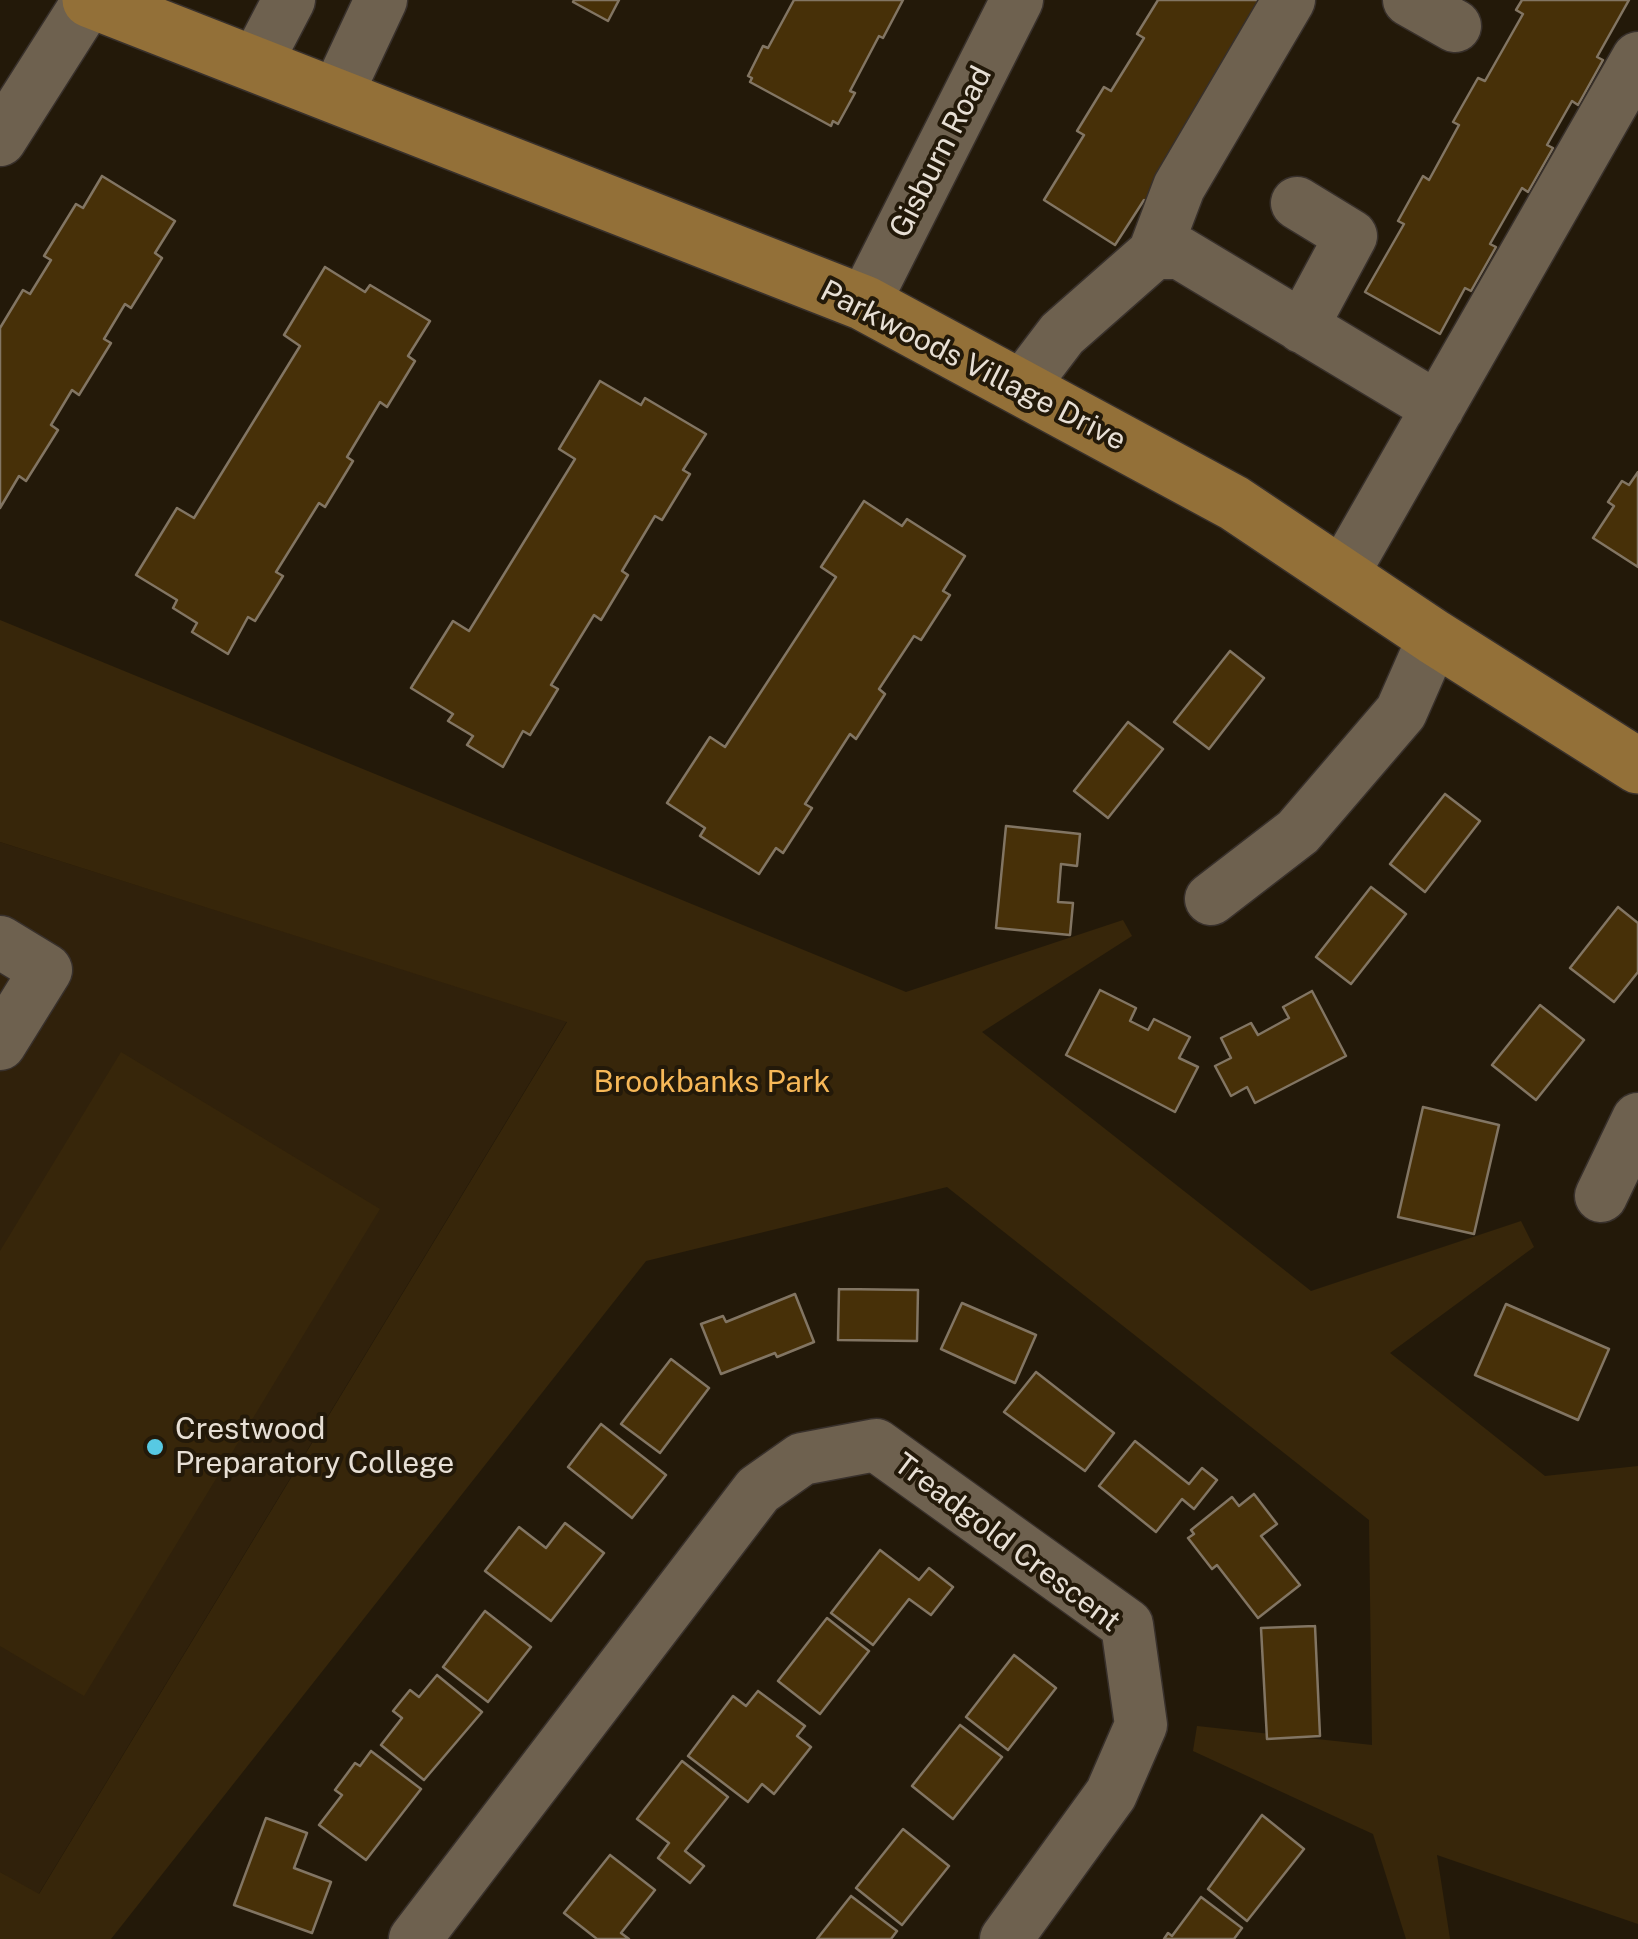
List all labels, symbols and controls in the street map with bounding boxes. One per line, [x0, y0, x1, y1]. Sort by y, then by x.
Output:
street label: Gisburn Road [882, 60, 1000, 244]
street label: Parkwoods Village Drive [814, 273, 1132, 459]
park label: Brookbanks Park [594, 1065, 830, 1101]
place label: Crestwood Preparatory College [175, 1412, 454, 1482]
marker: Crestwood Preparatory College [144, 1436, 166, 1458]
street label: Treadgold Crescent [887, 1446, 1127, 1640]

